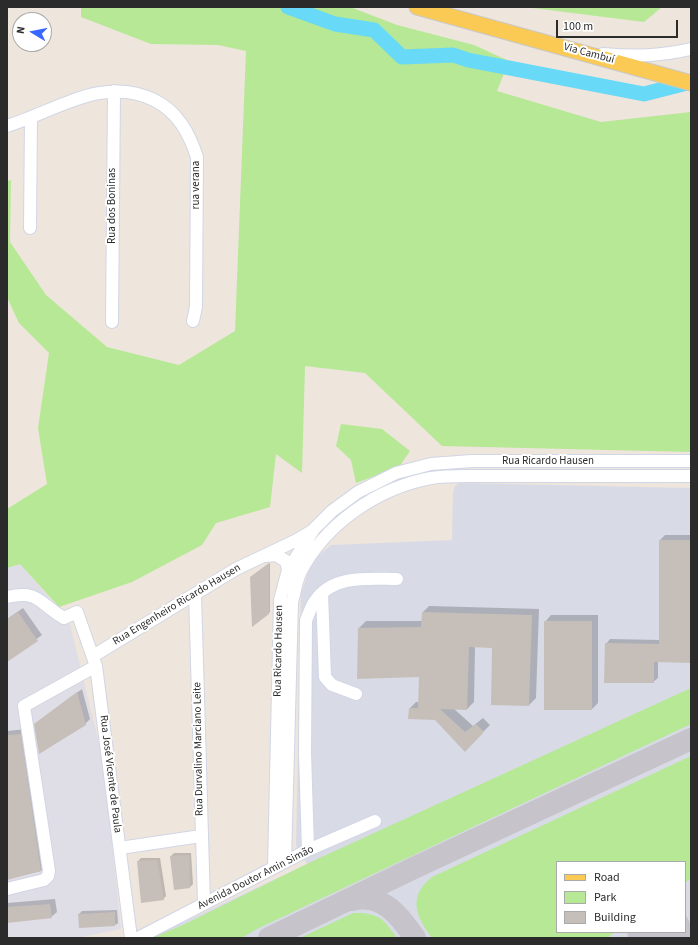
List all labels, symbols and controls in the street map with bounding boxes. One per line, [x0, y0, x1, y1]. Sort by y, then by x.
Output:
north arrow [12, 12, 52, 52]
scale bar [558, 12, 680, 38]
text: 100 m [563, 18, 593, 35]
text: N [13, 25, 29, 35]
street label: Via Cambuí [562, 41, 616, 67]
street label: rua verana [190, 161, 204, 209]
street label: Rua dos Boninas [106, 168, 120, 244]
street label: Rua Ricardo Hausen [502, 455, 594, 469]
street label: Rua Engenheiro Ricardo Hausen [111, 562, 243, 648]
street label: Rua Ricardo Hausen [272, 605, 286, 697]
street label: Rua Durvalino Marciano Leite [191, 682, 207, 816]
street label: Rua José Vicente de Paula [96, 714, 124, 834]
street label: Avenida Doutor Amin Simão [196, 843, 316, 913]
legend [556, 861, 686, 933]
text: Road [594, 869, 620, 886]
text: Park [594, 889, 616, 906]
text: Building [594, 909, 636, 926]

